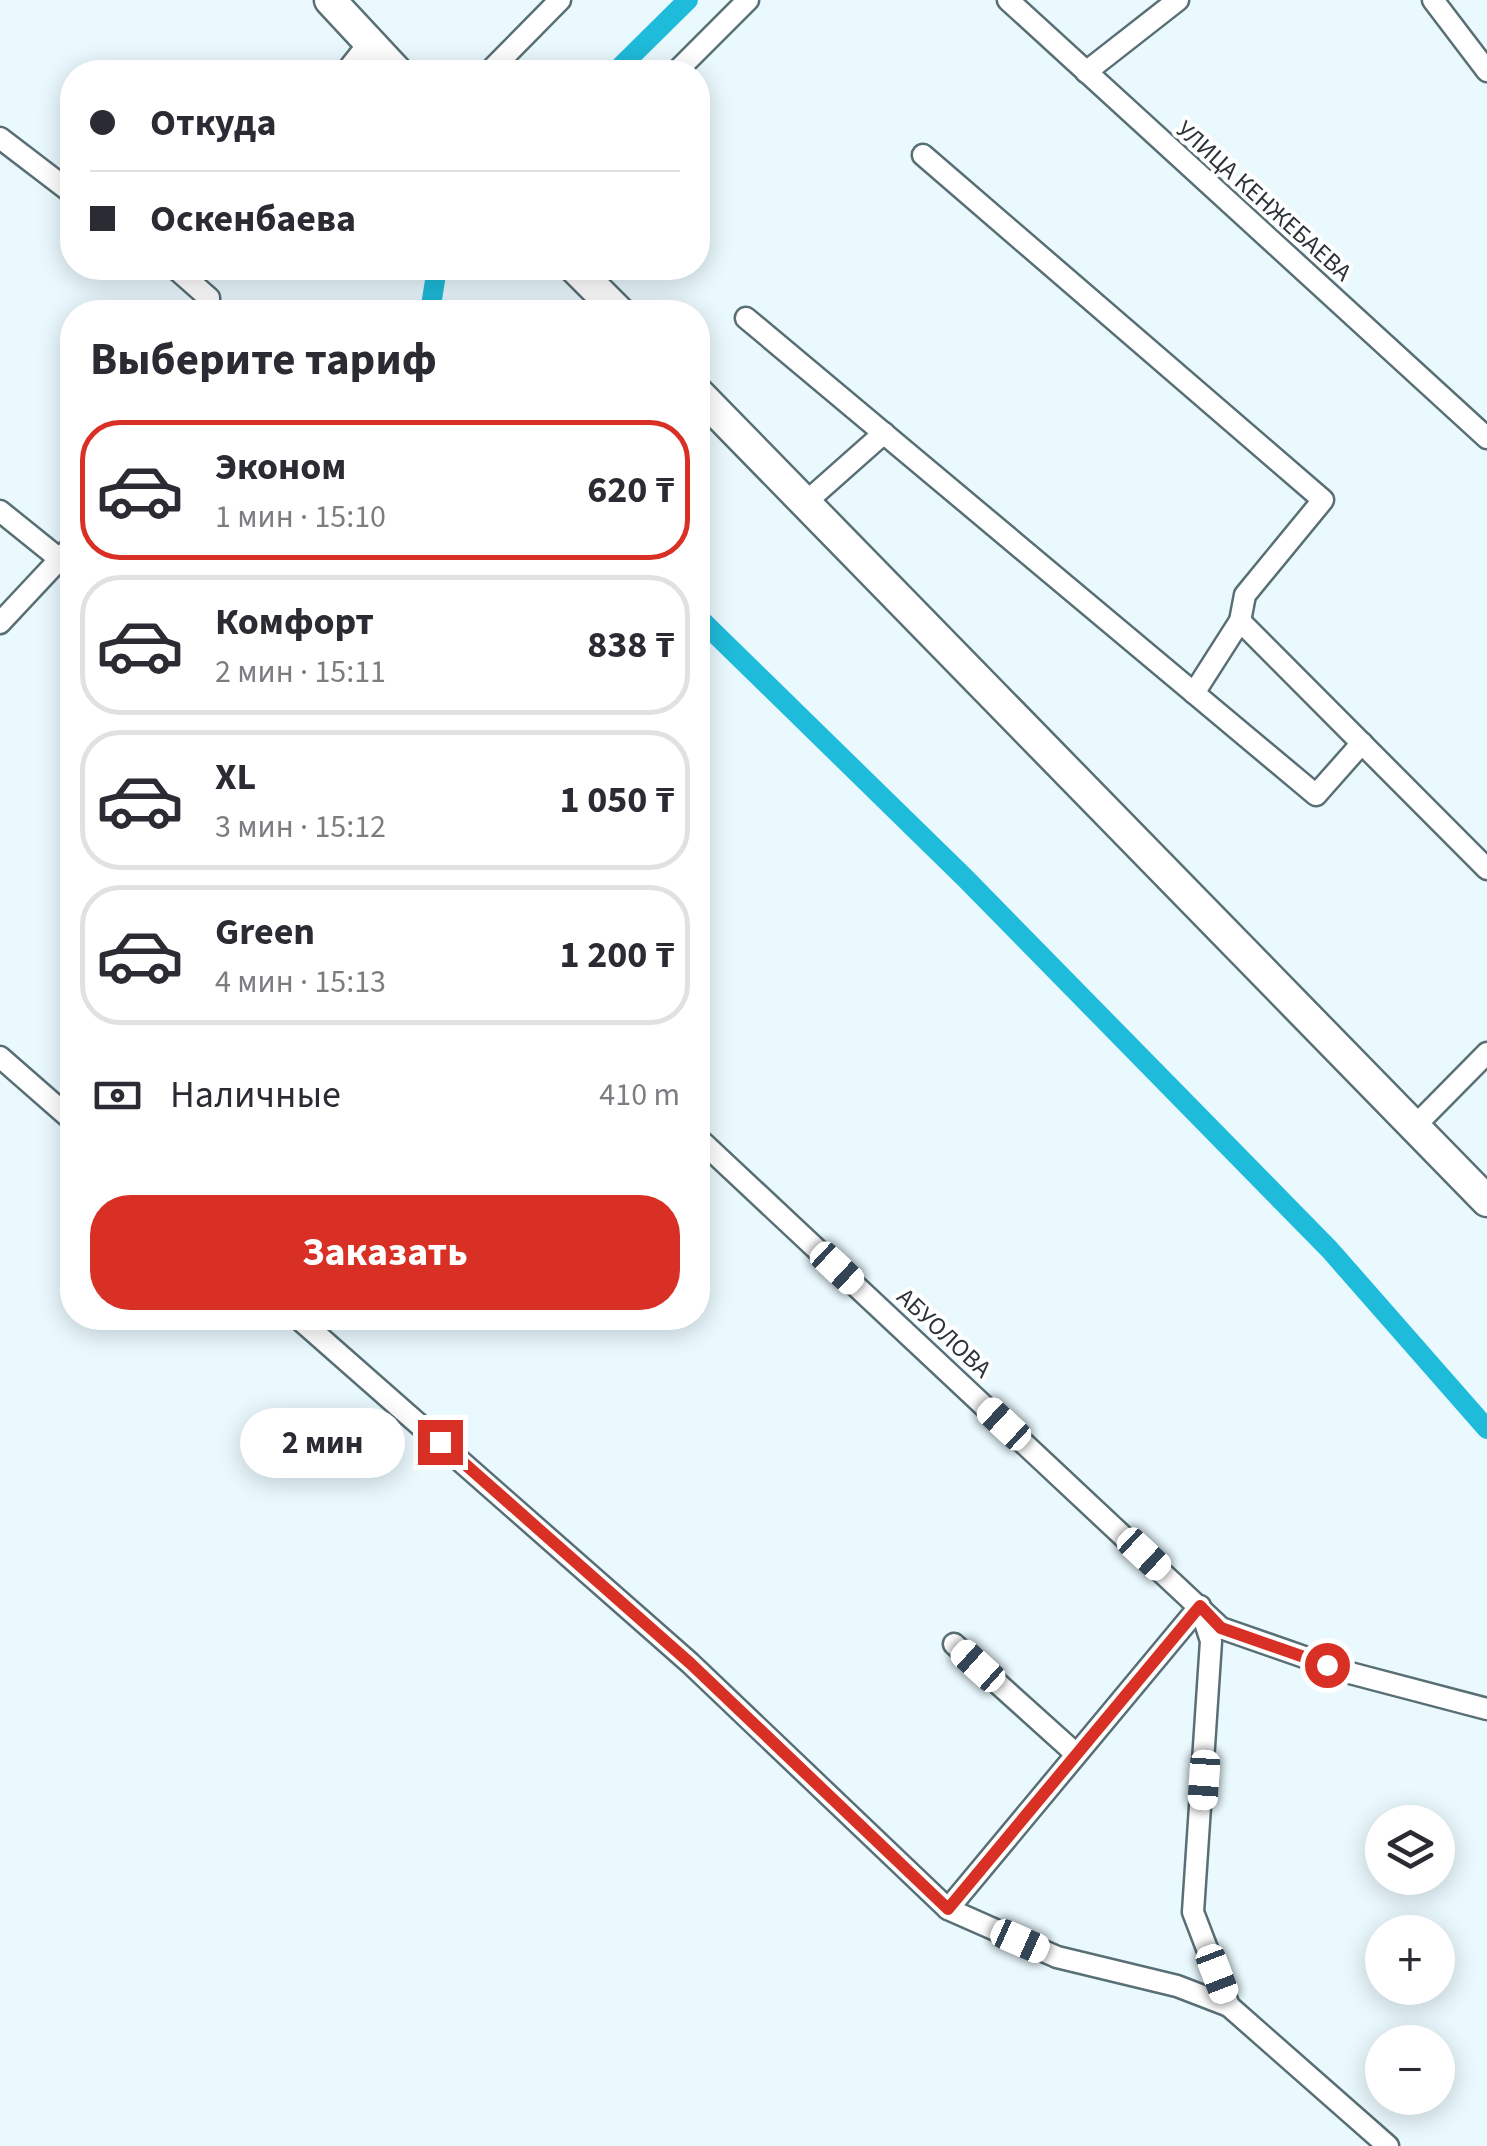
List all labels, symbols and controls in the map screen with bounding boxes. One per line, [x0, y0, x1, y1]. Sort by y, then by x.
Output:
text: Откуда [150, 96, 277, 150]
street label: УЛИЦА КЕНЖЕБАЕВА [1168, 112, 1360, 290]
text: Оскенбаева [150, 192, 356, 246]
text: Выберите тариф [90, 328, 437, 392]
text: Эконом [215, 440, 346, 494]
icon: car [95, 445, 185, 535]
text: 620 ₸ [587, 463, 675, 517]
text: 1 мин · 15:10 [215, 494, 386, 540]
text: Комфорт [215, 595, 374, 649]
icon: car [95, 600, 185, 690]
text: 838 ₸ [587, 618, 675, 672]
text: 2 мин · 15:11 [215, 649, 386, 695]
text: XL [215, 750, 256, 804]
icon: car [95, 755, 185, 845]
text: 1 050 ₸ [559, 773, 675, 827]
text: 3 мин · 15:12 [215, 804, 386, 850]
text: Green [215, 905, 315, 959]
icon: car [95, 910, 185, 1000]
text: 1 200 ₸ [559, 928, 675, 982]
text: 4 мин · 15:13 [215, 959, 386, 1005]
icon: cash [90, 1068, 145, 1123]
text: Наличные [170, 1068, 341, 1122]
text: 410 m [599, 1072, 680, 1118]
button: Заказать [90, 1195, 680, 1310]
car [805, 1237, 869, 1299]
street label: АБУОЛОВА [889, 1280, 1000, 1387]
car [972, 1393, 1036, 1455]
callout: 2 мин [240, 1407, 405, 1477]
text: 2 мин [282, 1420, 363, 1466]
route end [418, 1420, 463, 1465]
car [1112, 1523, 1176, 1585]
car [946, 1635, 1010, 1697]
route start [1305, 1643, 1350, 1688]
car [1187, 1749, 1221, 1811]
map controls [1365, 1805, 1455, 2115]
button: layers [1365, 1805, 1455, 1895]
car [986, 1915, 1054, 1967]
button: + [1365, 1915, 1455, 2005]
car [1192, 1941, 1242, 2007]
button: − [1365, 2025, 1455, 2115]

